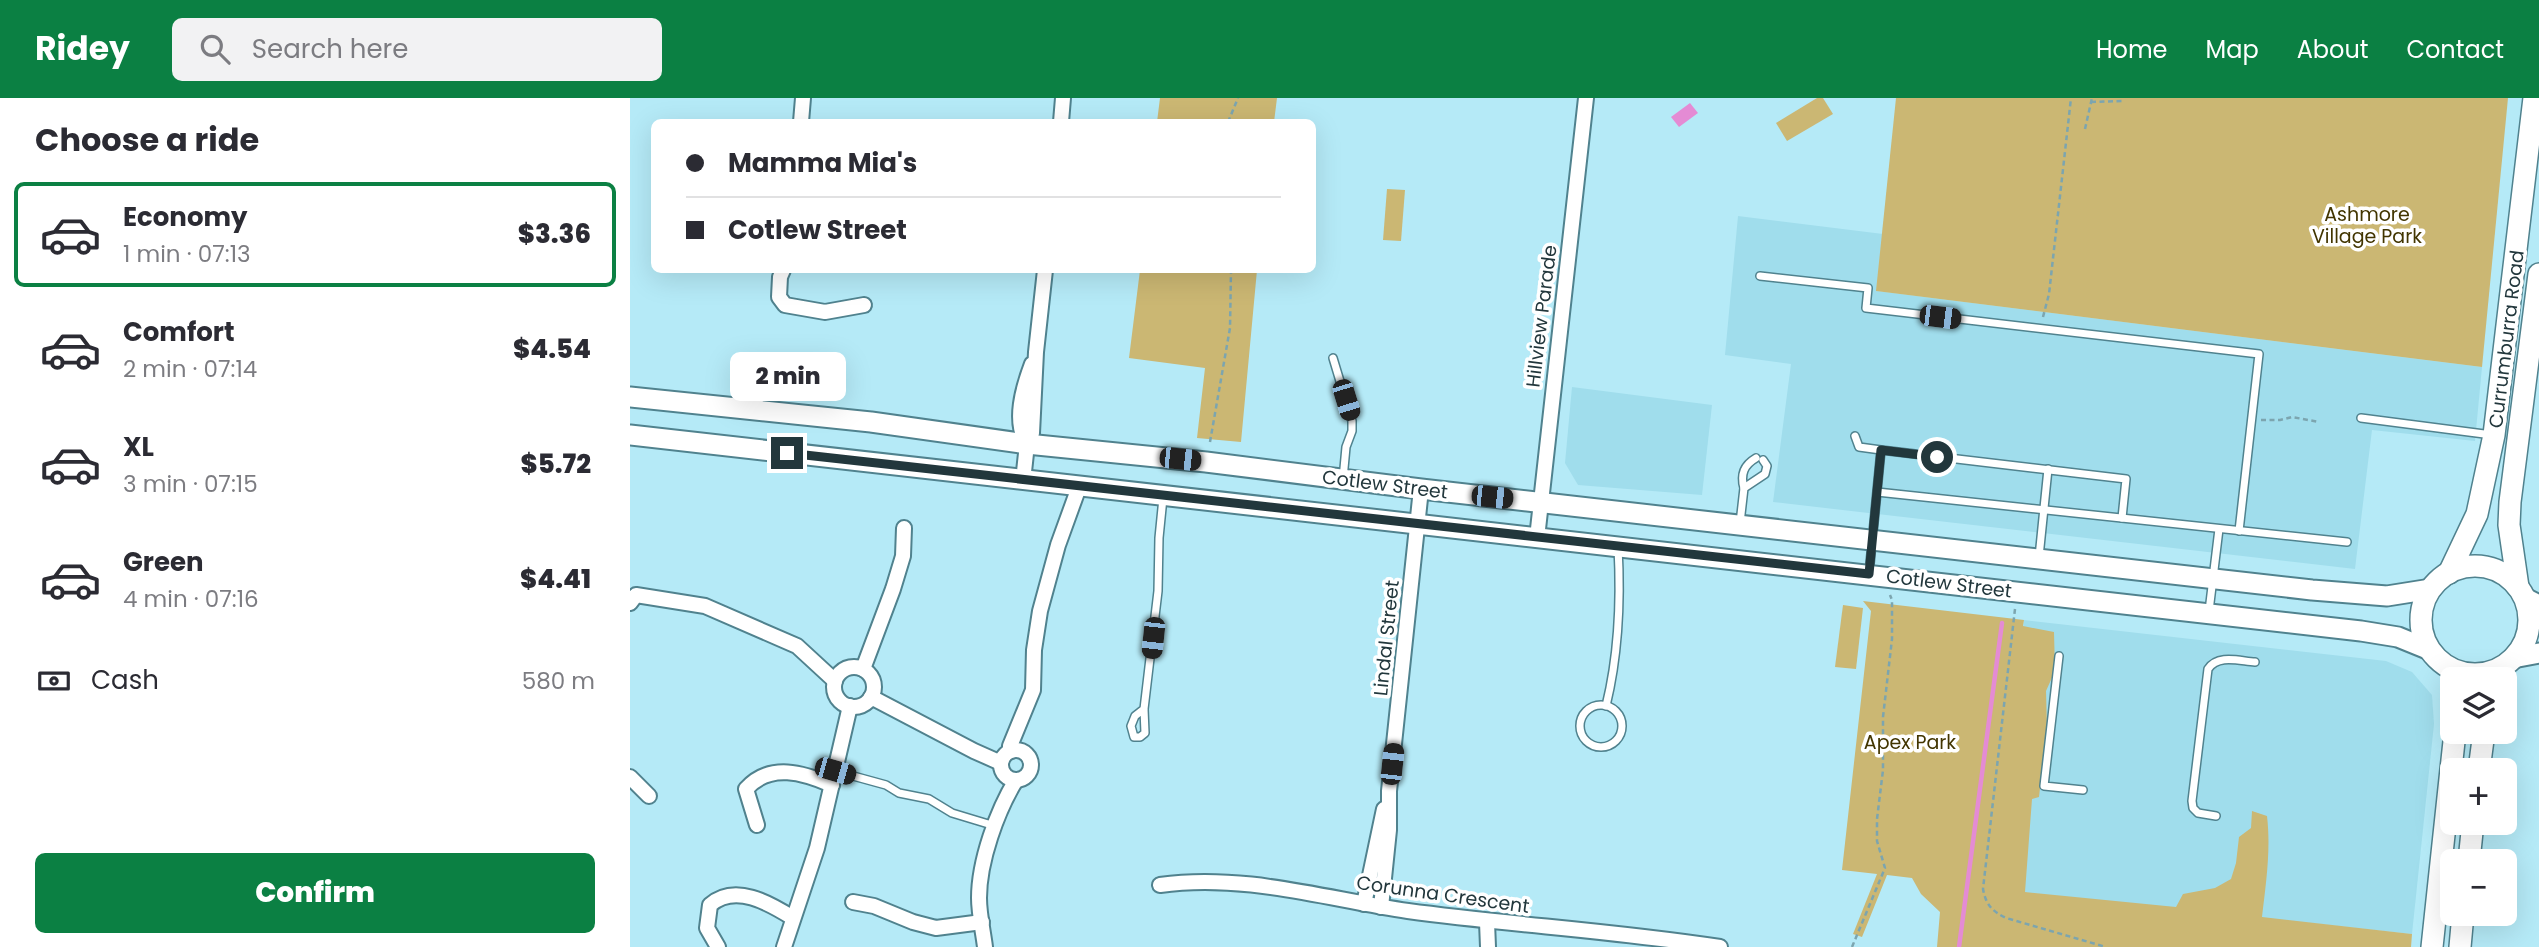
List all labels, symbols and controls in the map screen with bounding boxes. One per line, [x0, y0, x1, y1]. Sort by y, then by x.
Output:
search box [172, 18, 662, 81]
text: Ridey [35, 25, 130, 72]
icon: search [196, 30, 234, 68]
text: Search here [252, 31, 408, 67]
text: Home [2096, 33, 2168, 66]
text: Map [2206, 33, 2259, 66]
text: About [2297, 33, 2368, 66]
text: Contact [2406, 33, 2504, 66]
text: Choose a ride [35, 117, 259, 162]
text: Mamma Mia's [728, 145, 917, 181]
text: Economy [123, 199, 247, 235]
park label: Ashmore Village Park [2312, 201, 2422, 250]
icon: car [39, 203, 102, 266]
text: Cotlew Street [728, 212, 907, 248]
text: $3.36 [518, 216, 591, 252]
text: 1 min · 07:13 [123, 238, 251, 270]
street label: Hillview Parade [1519, 243, 1564, 389]
street label: Currumburra Road [2482, 248, 2531, 430]
car [1918, 304, 1963, 330]
text: Comfort [123, 314, 235, 350]
icon: car [39, 318, 102, 381]
text: $4.54 [513, 331, 591, 367]
callout: 2 min [729, 352, 845, 400]
text: 2 min · 07:14 [123, 353, 257, 385]
text: 2 min [756, 360, 820, 392]
car [1330, 377, 1363, 423]
text: XL [123, 429, 154, 465]
icon: car [39, 433, 102, 496]
route end [771, 437, 803, 469]
route start [1921, 441, 1953, 473]
text: $5.72 [521, 446, 591, 482]
car [1159, 446, 1202, 472]
street label: Cotlew Street [1321, 463, 1449, 506]
text: 3 min · 07:15 [123, 468, 258, 500]
car [1471, 484, 1514, 510]
text: Green [123, 544, 204, 580]
icon: car [39, 548, 102, 611]
text: $4.41 [520, 561, 591, 597]
street label: Cotlew Street [1885, 562, 2013, 605]
street label: Lindal Street [1367, 579, 1406, 697]
text: 4 min · 07:16 [123, 583, 259, 615]
car [1141, 616, 1166, 660]
icon: cash [35, 662, 73, 700]
text: Cash [91, 662, 159, 698]
text: 580 m [522, 665, 595, 697]
map controls [2440, 667, 2517, 926]
button: layers [2440, 667, 2517, 744]
park label: Apex Park [1864, 729, 1956, 756]
car [1380, 742, 1405, 786]
car [812, 755, 859, 787]
button: + [2440, 758, 2517, 835]
button: − [2440, 849, 2517, 926]
button: Confirm [35, 853, 595, 933]
street label: Corunna Crescent [1355, 869, 1531, 920]

